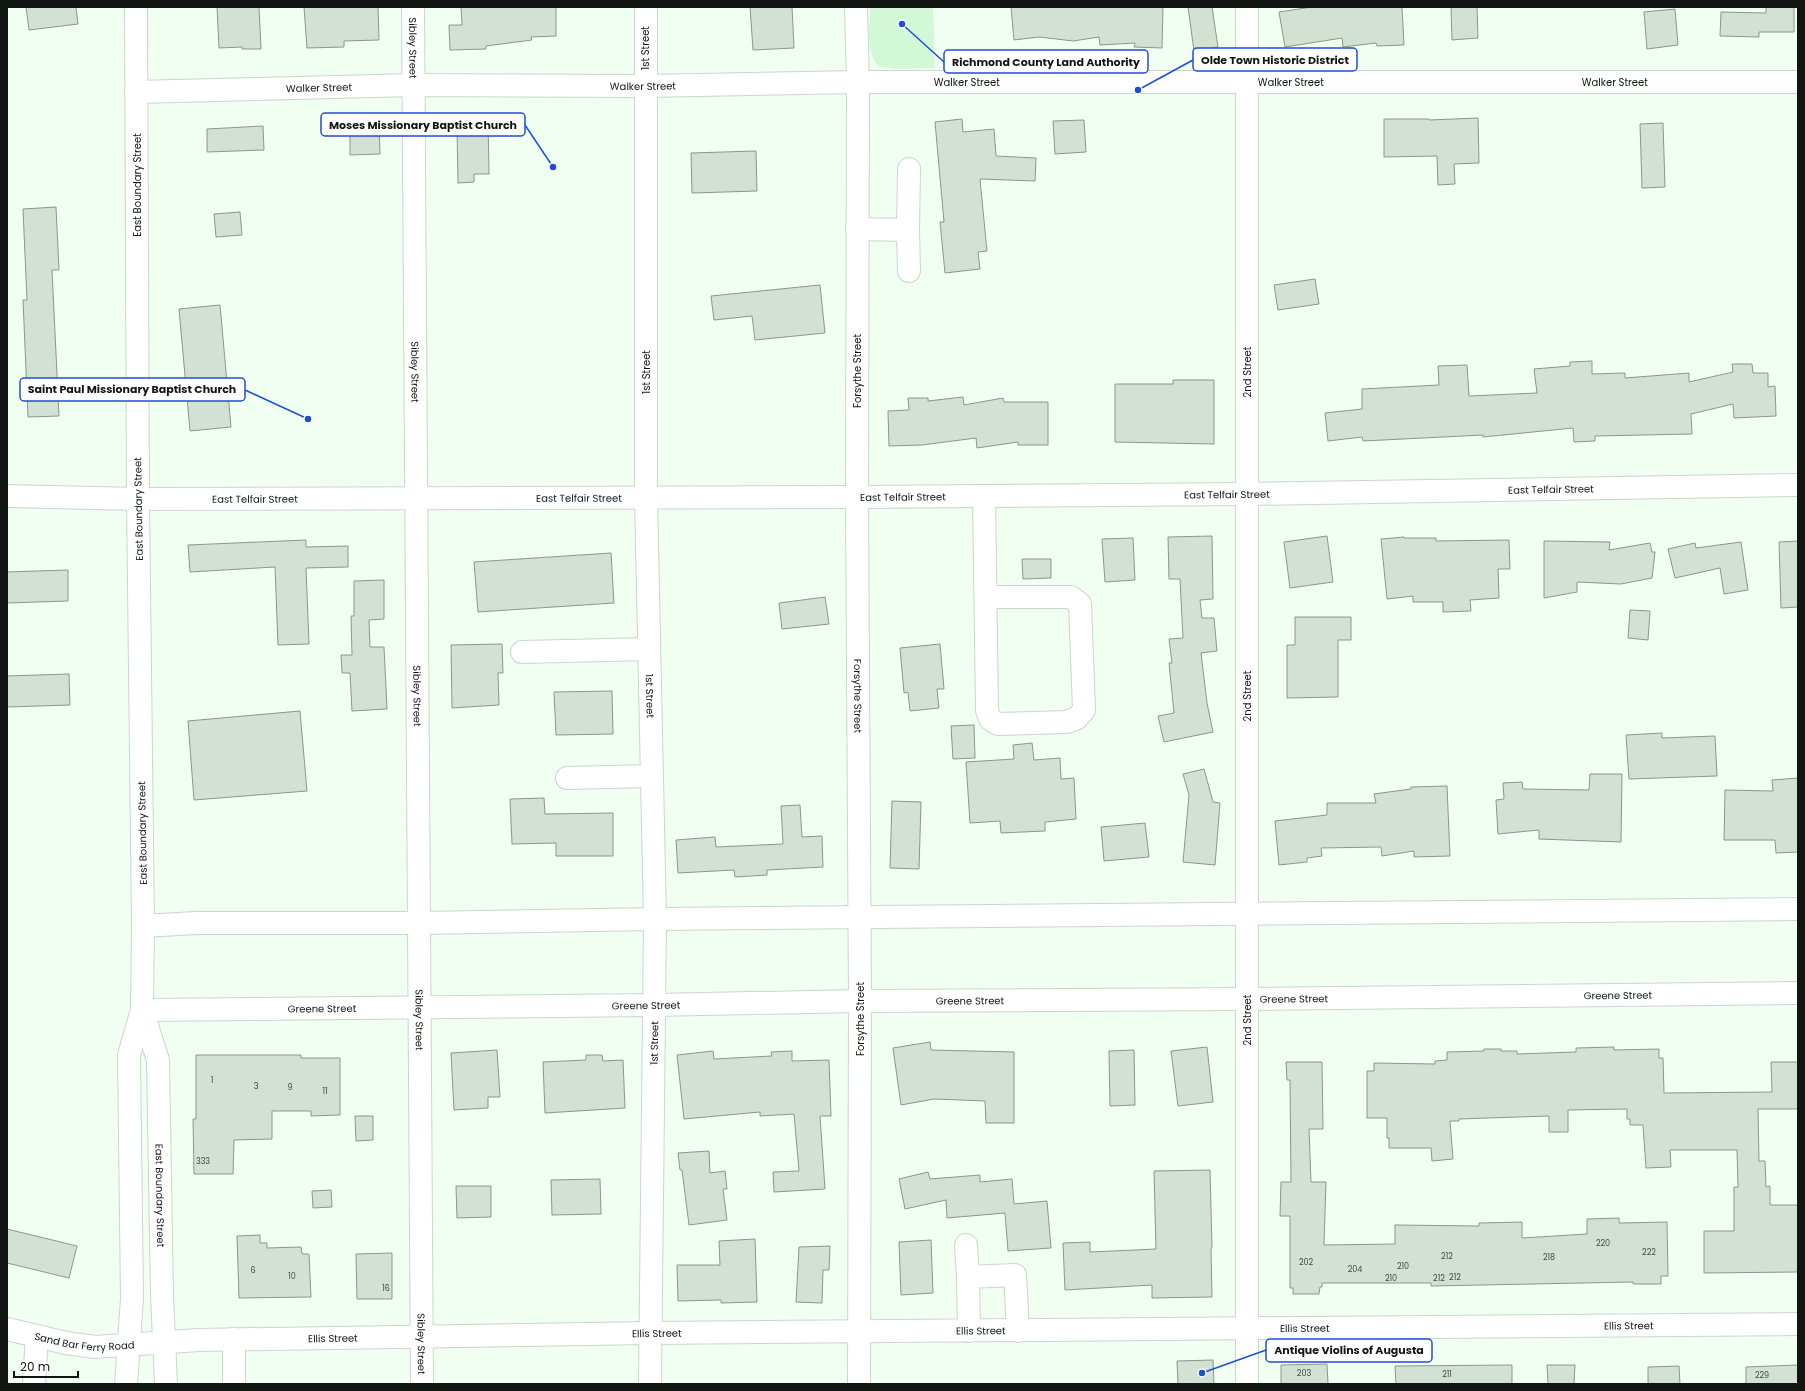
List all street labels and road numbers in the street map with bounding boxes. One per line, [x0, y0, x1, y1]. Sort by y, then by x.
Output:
street label: Sibley Street [405, 17, 420, 79]
street label: 1st Street [638, 26, 653, 70]
street label: Walker Street [934, 75, 1000, 90]
street label: Walker Street [1258, 75, 1324, 90]
street label: Walker Street [1582, 75, 1648, 90]
street label: Walker Street [610, 78, 676, 94]
street label: Walker Street [286, 80, 353, 96]
street label: East Boundary Street [130, 133, 145, 237]
street label: Forsythe Street [850, 334, 865, 408]
street label: Sibley Street [407, 341, 423, 403]
street label: 2nd Street [1240, 346, 1255, 397]
street label: 1st Street [639, 350, 654, 394]
street label: East Boundary Street [130, 457, 147, 561]
street label: East Telfair Street [1508, 481, 1594, 498]
street label: East Telfair Street [1184, 487, 1270, 502]
street label: East Telfair Street [860, 489, 946, 505]
street label: East Telfair Street [536, 491, 622, 506]
street label: East Telfair Street [212, 492, 298, 507]
street label: Forsythe Street [850, 659, 865, 734]
street label: Sibley Street [409, 665, 425, 727]
street label: 2nd Street [1240, 670, 1255, 721]
street label: 1st Street [642, 674, 658, 719]
street label: East Boundary Street [134, 781, 151, 885]
street label: Forsythe Street [853, 982, 868, 1056]
street label: Greene Street [1584, 988, 1653, 1003]
street label: Sibley Street [411, 989, 427, 1051]
street label: Greene Street [1260, 991, 1329, 1007]
street label: Greene Street [936, 993, 1005, 1009]
street label: 2nd Street [1240, 994, 1255, 1045]
street label: Greene Street [612, 997, 681, 1013]
street label: Greene Street [288, 1001, 357, 1017]
street label: 1st Street [647, 1021, 662, 1065]
street label: East Boundary Street [151, 1144, 168, 1248]
street label: Sibley Street [414, 1313, 429, 1375]
street label: Ellis Street [1604, 1318, 1654, 1334]
street label: Ellis Street [1280, 1321, 1330, 1336]
street label: Ellis Street [956, 1323, 1006, 1339]
street label: Ellis Street [632, 1326, 682, 1341]
street label: Sand Bar Ferry Road [33, 1329, 135, 1355]
street label: Ellis Street [308, 1331, 358, 1346]

